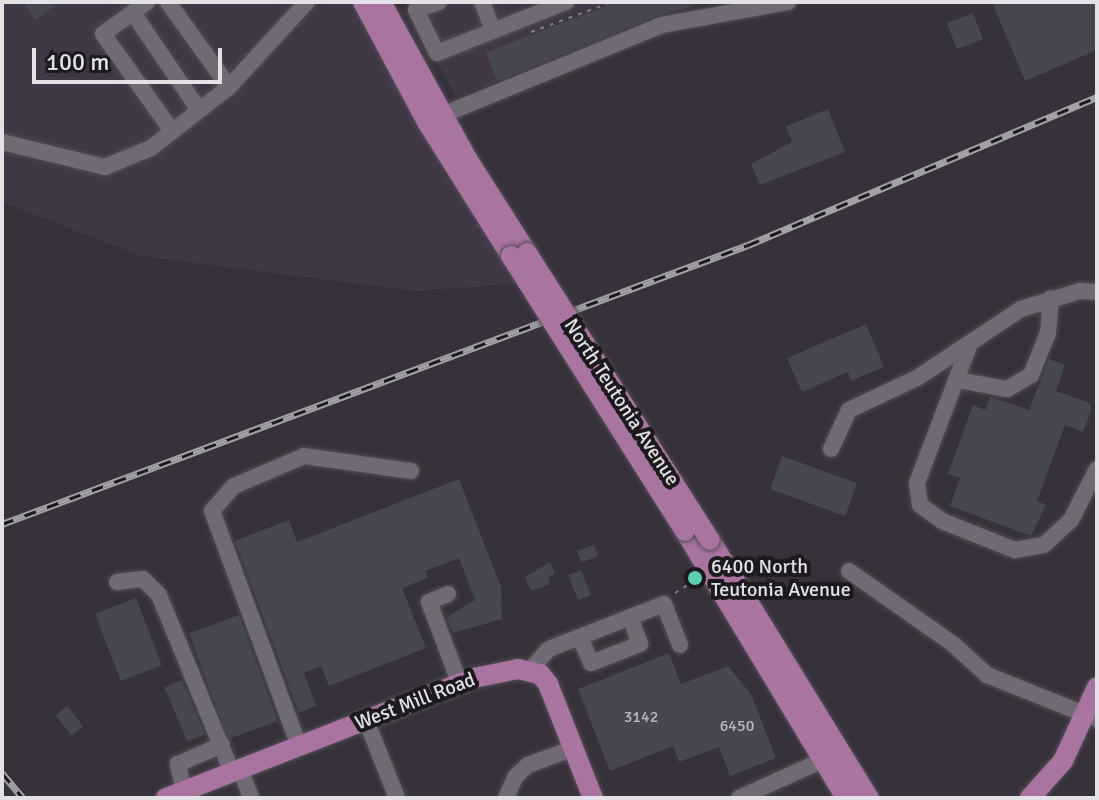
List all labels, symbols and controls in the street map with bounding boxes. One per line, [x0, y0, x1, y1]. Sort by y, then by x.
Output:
scale bar [36, 32, 226, 82]
text: 100 m [46, 47, 109, 77]
street label: North Teutonia Avenue [559, 314, 685, 490]
place label: 6400 North Teutonia Avenue [711, 554, 851, 601]
marker: 6400 North Teutonia Avenue [686, 569, 704, 587]
street label: West Mill Road [352, 667, 478, 735]
house number: 3142 [624, 707, 658, 727]
house number: 6450 [720, 716, 754, 736]

